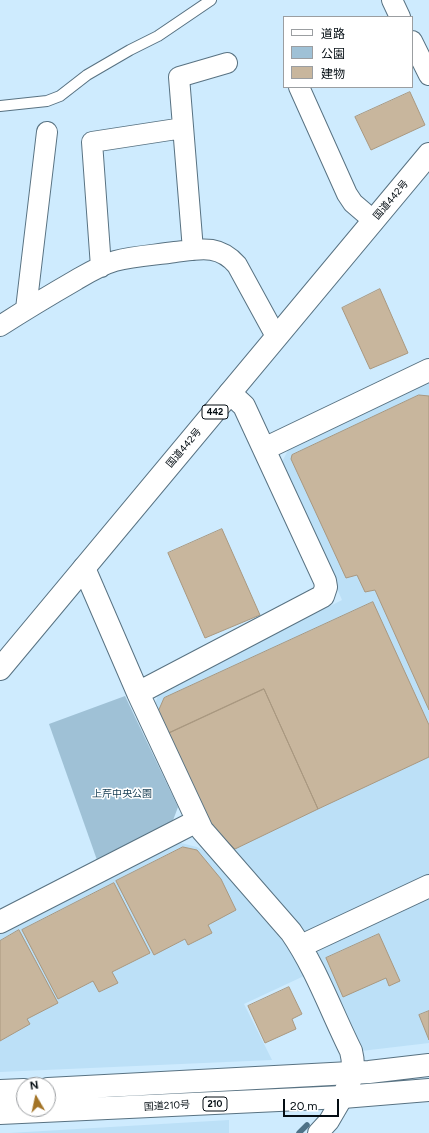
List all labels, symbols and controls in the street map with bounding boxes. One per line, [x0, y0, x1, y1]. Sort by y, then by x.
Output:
legend [283, 16, 413, 88]
text: 道路 [321, 27, 345, 41]
text: 公園 [321, 47, 345, 61]
text: 建物 [321, 67, 345, 81]
street label: 国道442号 [371, 178, 411, 222]
road number: 442 [202, 405, 228, 419]
street label: 国道442号 [164, 426, 204, 470]
park label: 上芹中央公園 [92, 788, 152, 800]
north arrow [16, 1077, 56, 1117]
text: N [29, 1079, 39, 1093]
scale bar [285, 1091, 341, 1117]
road number: 210 [203, 1097, 227, 1111]
street label: 国道210号 [144, 1099, 190, 1113]
text: 20 m [290, 1099, 318, 1113]

